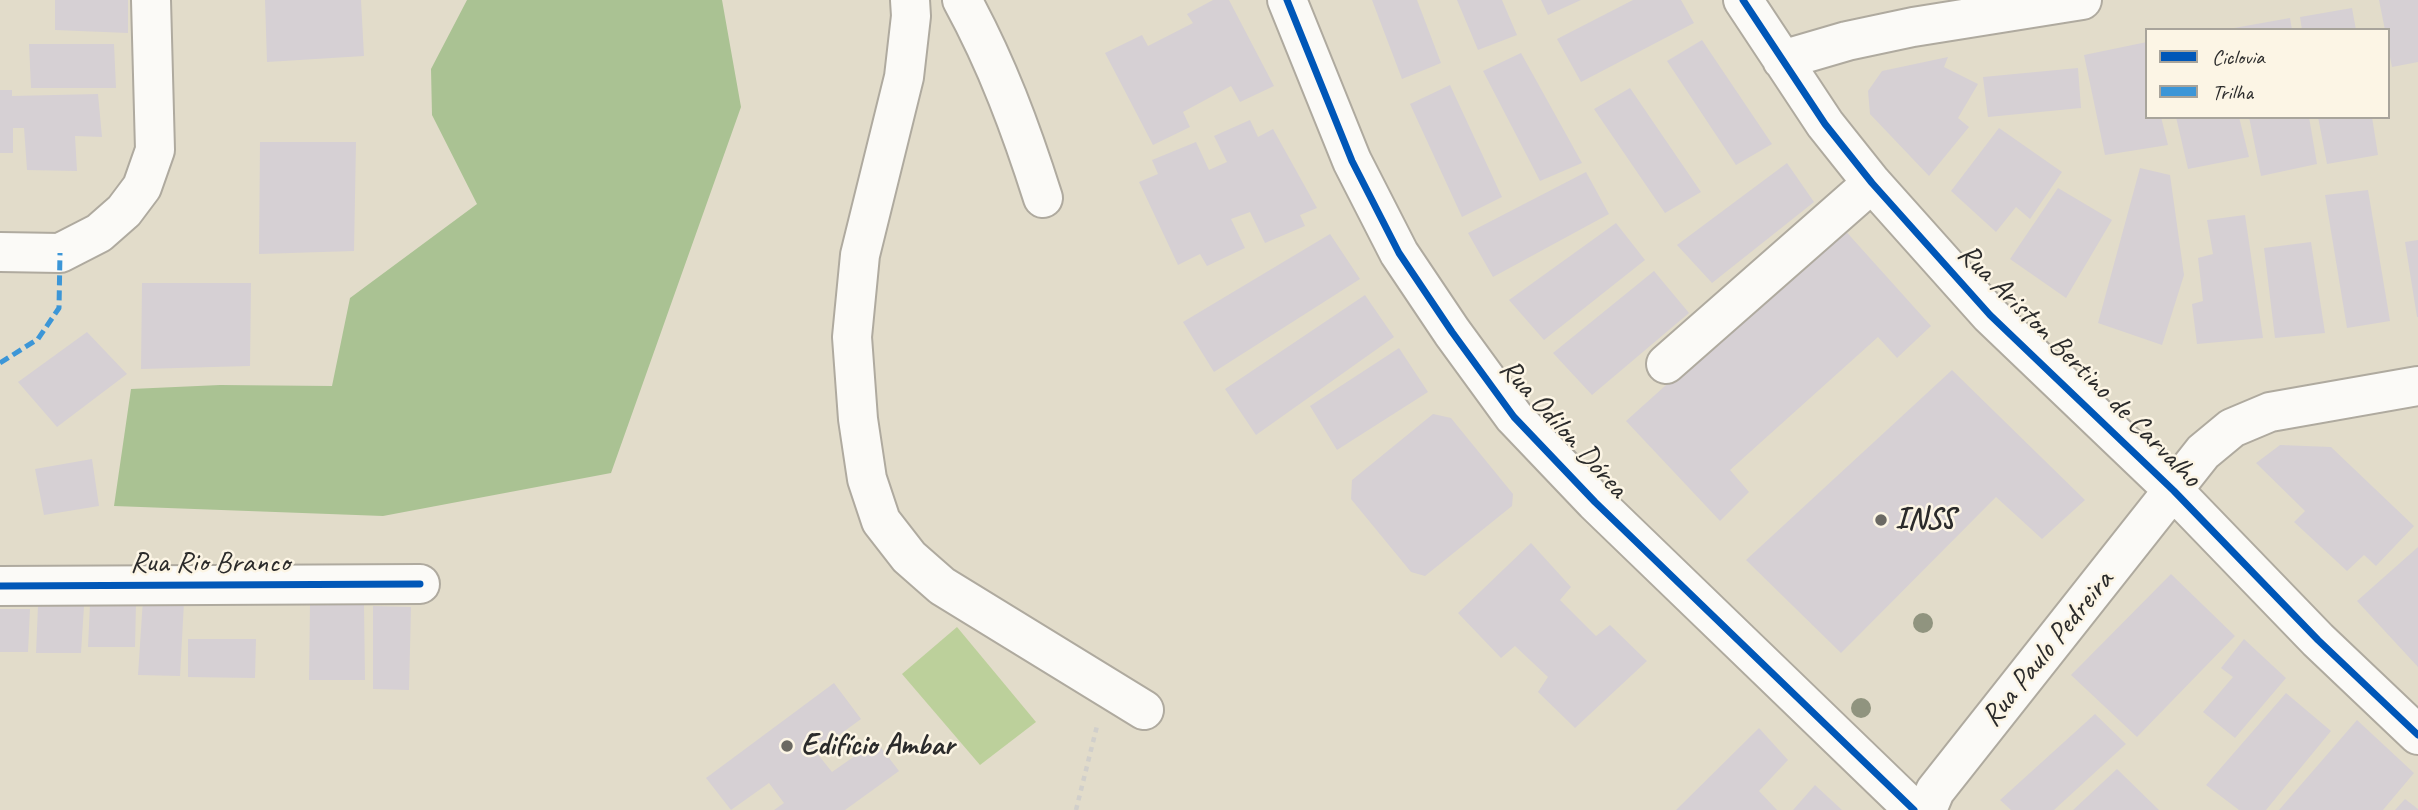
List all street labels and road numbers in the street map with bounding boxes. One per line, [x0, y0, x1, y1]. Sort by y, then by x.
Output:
street label: Rua Ariston Bertino de Carvalho [1950, 237, 2208, 495]
street label: Rua Odilon Dórea [1491, 352, 1635, 506]
street label: Rua Rio Branco [130, 545, 290, 581]
street label: Rua Paulo Pedreira [1974, 564, 2122, 734]

